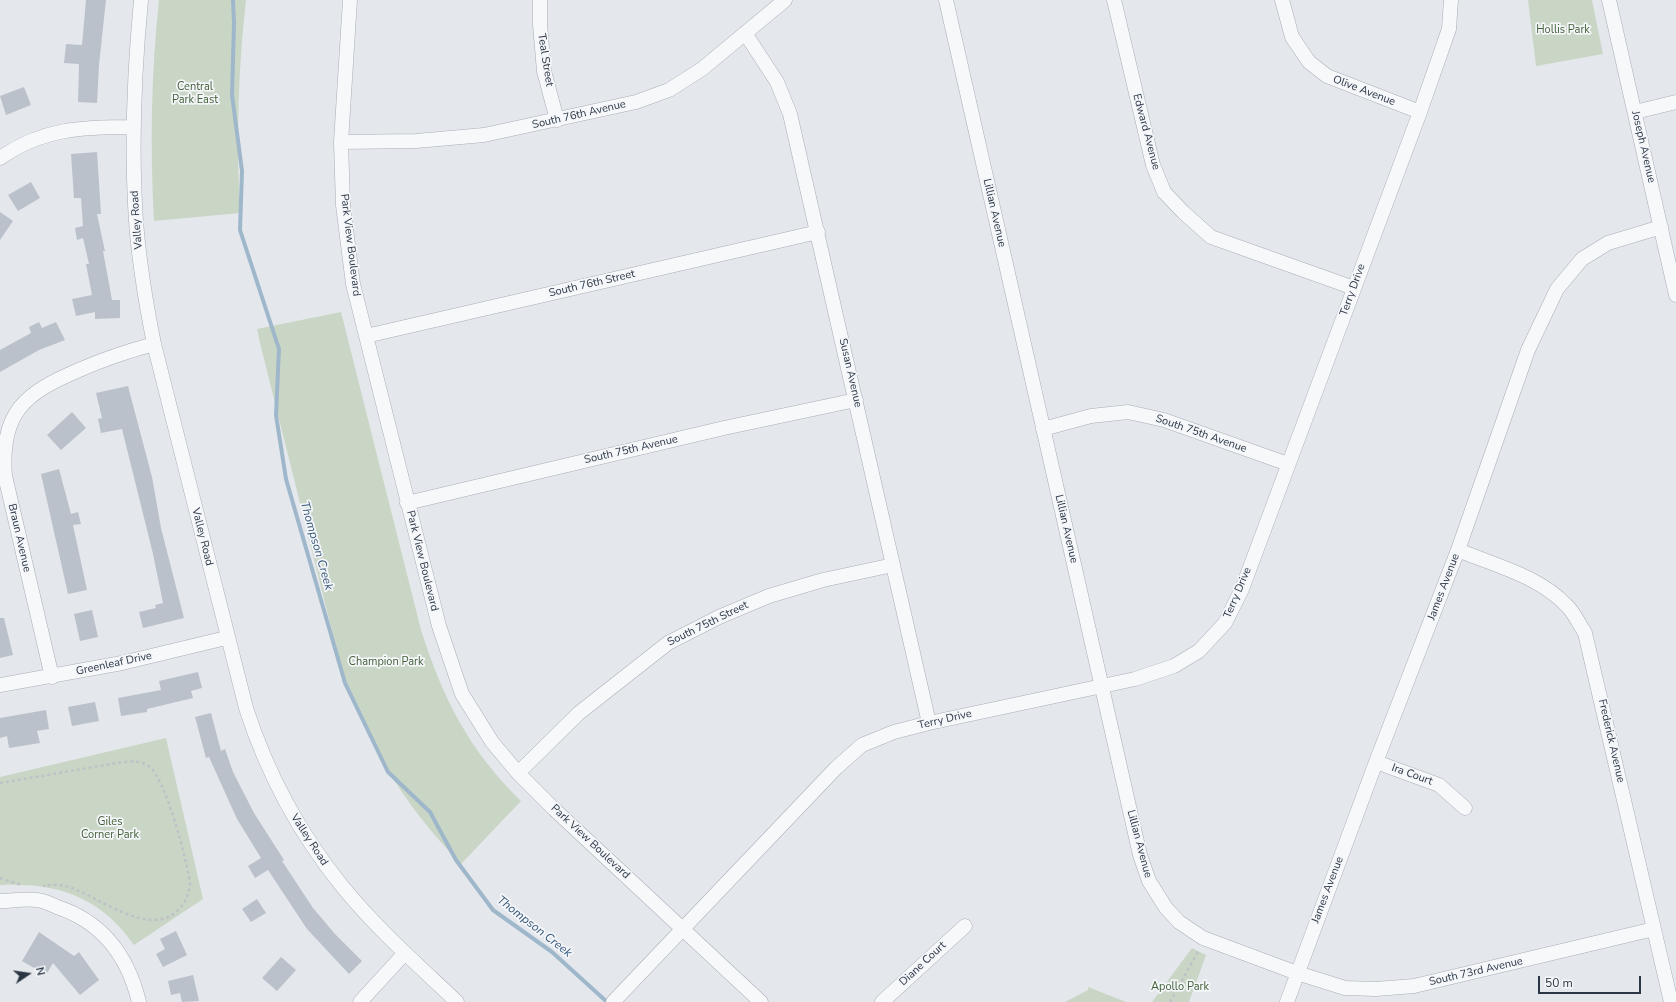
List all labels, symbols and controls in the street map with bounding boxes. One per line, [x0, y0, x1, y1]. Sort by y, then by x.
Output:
park label: Hollis Park [1536, 23, 1590, 37]
street label: Teal Street [534, 33, 556, 87]
street label: Olive Avenue [1331, 73, 1397, 109]
park label: Central Park East [172, 80, 218, 106]
street label: Edward Avenue [1129, 92, 1163, 172]
street label: South 76th Avenue [531, 98, 627, 132]
street label: Joseph Avenue [1628, 110, 1658, 184]
street label: Lillian Avenue [980, 177, 1008, 249]
street label: Valley Road [128, 190, 146, 250]
street label: Park View Boulevard [337, 193, 363, 297]
street label: Terry Drive [1337, 262, 1369, 318]
street label: South 76th Street [548, 268, 636, 300]
street label: Susan Avenue [836, 337, 864, 409]
street label: South 75th Avenue [1154, 412, 1248, 456]
street label: South 75th Avenue [583, 433, 679, 467]
street label: Lillian Avenue [1052, 493, 1080, 565]
water label: Thompson Creek [296, 500, 336, 592]
street label: Braun Avenue [5, 502, 33, 574]
street label: Valley Road [188, 507, 216, 567]
street label: Park View Boulevard [403, 509, 441, 613]
street label: James Avenue [1425, 552, 1463, 622]
street label: Terry Drive [1221, 565, 1255, 621]
street label: South 75th Street [666, 599, 750, 649]
street label: Greenleaf Drive [75, 650, 153, 678]
park label: Champion Park [348, 655, 424, 669]
street label: Frederick Avenue [1595, 698, 1627, 784]
street label: Terry Drive [917, 707, 973, 733]
street label: Ira Court [1390, 761, 1434, 789]
street label: Park View Boulevard [548, 802, 632, 882]
street label: Lillian Avenue [1124, 809, 1154, 879]
street label: Valley Road [287, 812, 331, 868]
park label: Giles Corner Park [81, 815, 139, 841]
street label: James Avenue [1309, 855, 1347, 925]
water label: Thompson Creek [494, 893, 574, 961]
street label: Diane Court [897, 939, 949, 989]
north arrow [8, 954, 48, 994]
street label: South 73rd Avenue [1428, 955, 1524, 989]
text: N [32, 965, 48, 977]
scale bar [1540, 968, 1643, 994]
text: 50 m [1545, 975, 1573, 991]
park label: Apollo Park [1151, 980, 1209, 994]

